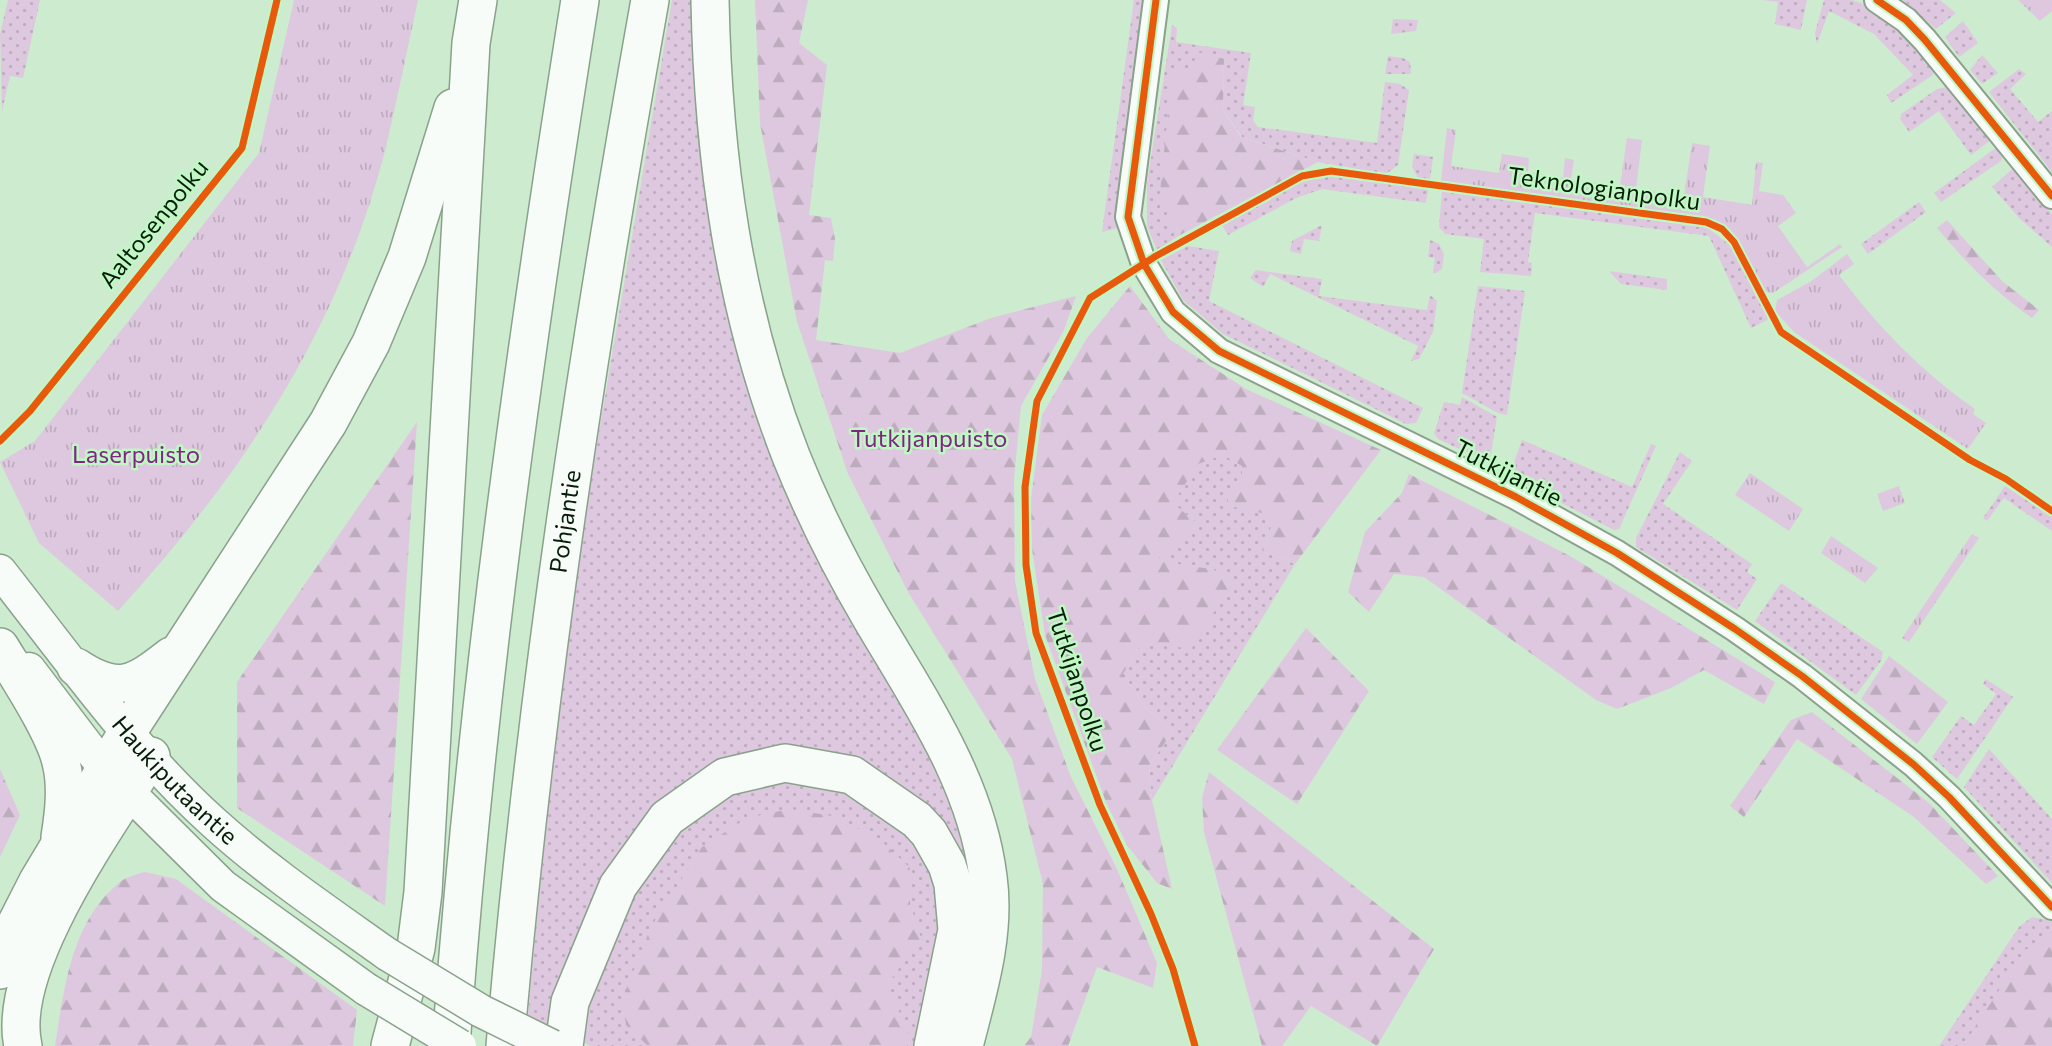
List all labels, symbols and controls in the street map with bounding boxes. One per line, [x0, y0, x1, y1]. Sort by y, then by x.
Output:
street label: Aaltosenpolku [92, 153, 214, 293]
street label: Teknologianpolku [1506, 160, 1702, 215]
park label: Tutkijanpuisto [851, 423, 1007, 452]
street label: Tutkijantie [1450, 432, 1567, 511]
park label: Laserpuisto [72, 439, 200, 468]
street label: Pohjantie [542, 468, 586, 575]
street label: Tutkijanpolku [1042, 604, 1115, 755]
street label: Haukiputaantie [107, 709, 244, 850]

